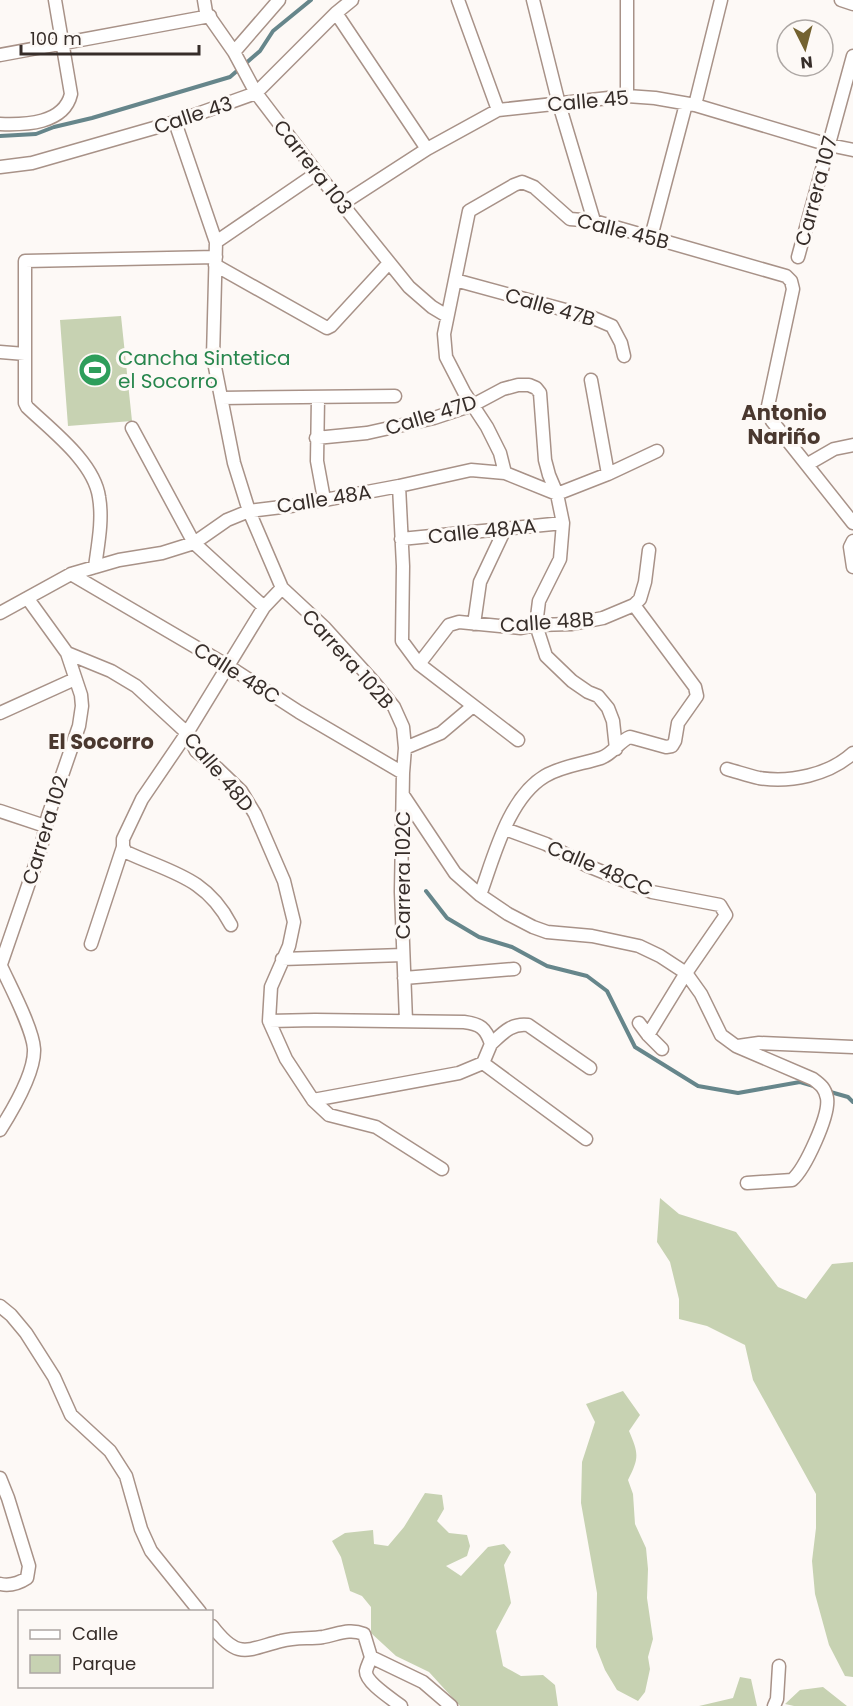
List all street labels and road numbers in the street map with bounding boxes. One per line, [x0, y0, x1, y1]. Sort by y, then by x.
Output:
street label: Calle 45 [546, 83, 630, 119]
street label: Calle 43 [150, 89, 236, 141]
street label: Carrera 103 [267, 114, 359, 220]
street label: Carrera 107 [788, 133, 844, 249]
street label: Calle 45B [574, 206, 672, 256]
street label: Calle 47B [502, 281, 598, 333]
street label: Calle 47D [382, 388, 480, 442]
street label: Calle 48A [275, 478, 373, 520]
street label: Calle 48AA [426, 511, 538, 551]
street label: Carrera 102B [296, 603, 400, 715]
street label: Calle 48B [499, 605, 595, 639]
street label: Calle 48C [188, 635, 286, 711]
street label: Calle 48D [177, 726, 261, 818]
street label: Carrera 102 [15, 772, 75, 888]
street label: Carrera 102C [389, 811, 417, 939]
street label: Calle 48CC [543, 833, 657, 903]

